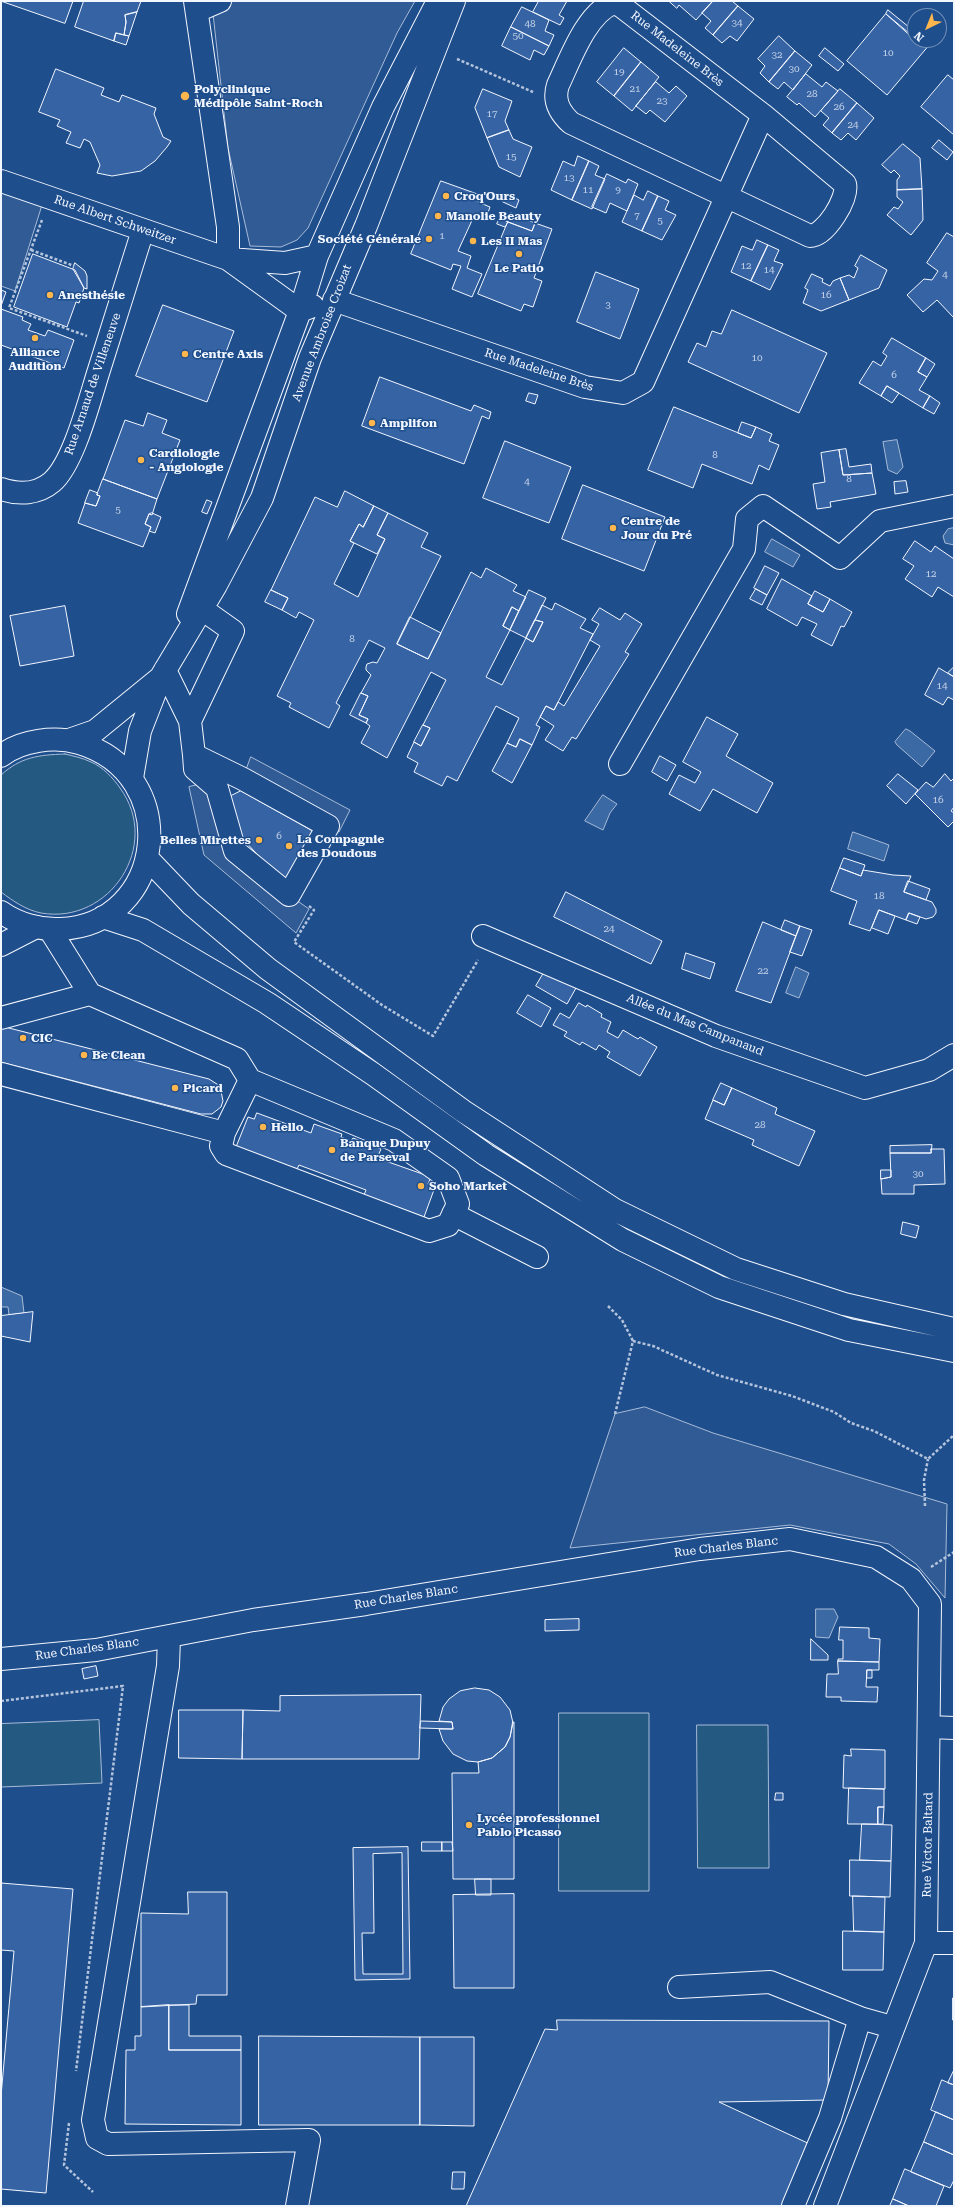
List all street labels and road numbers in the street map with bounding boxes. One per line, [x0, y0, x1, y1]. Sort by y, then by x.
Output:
street label: Rue Madeleine Brès [628, 8, 726, 90]
street label: Rue Albert Schweitzer [52, 192, 178, 248]
street label: Avenue Ambroise Croizat [289, 263, 355, 403]
street label: Rue Arnaud de Villeneuve [62, 311, 124, 457]
street label: Rue Madeleine Brès [483, 346, 595, 394]
street label: Allée du Mas Campanaud [624, 991, 766, 1059]
street label: Rue Charles Blanc [673, 1533, 779, 1561]
street label: Rue Charles Blanc [353, 1582, 459, 1612]
street label: Rue Charles Blanc [34, 1635, 140, 1663]
street label: Rue Victor Baltard [920, 1792, 936, 1898]

